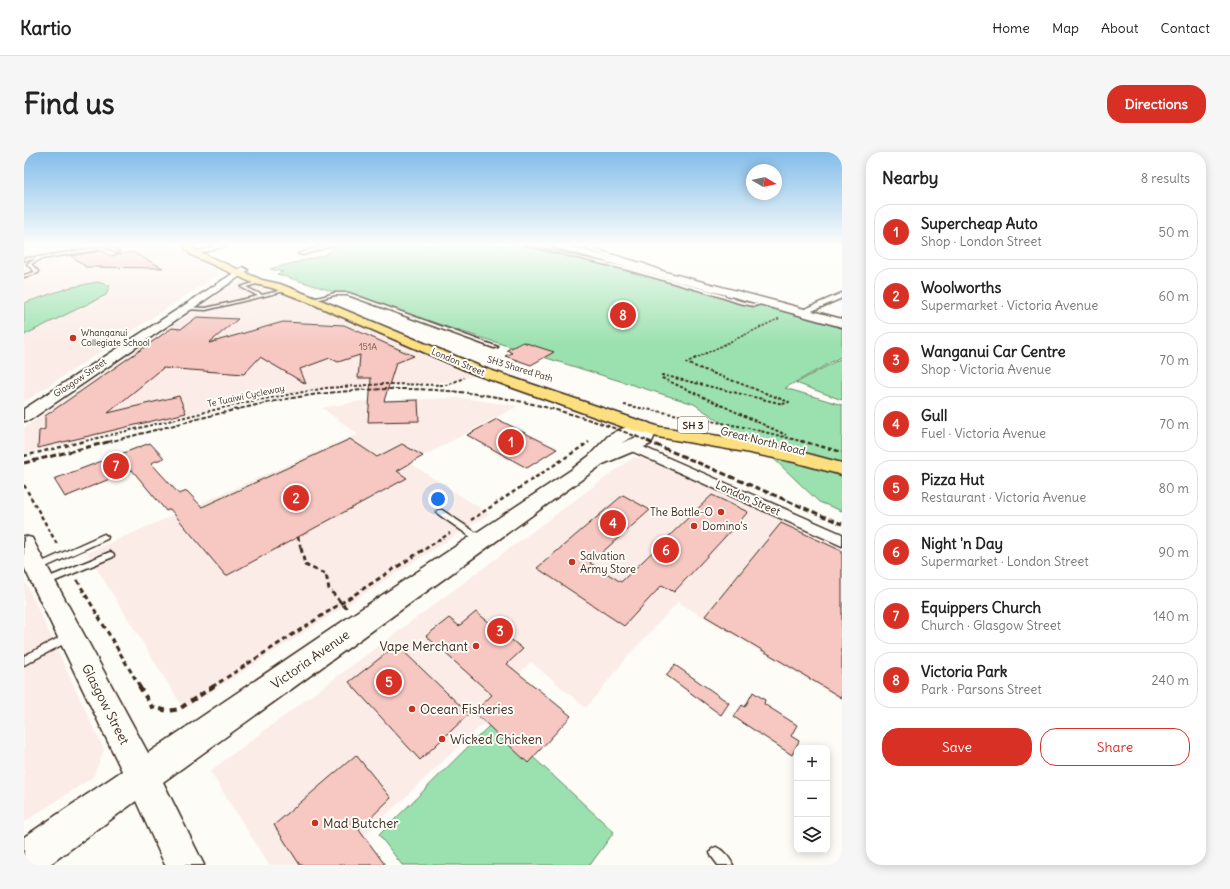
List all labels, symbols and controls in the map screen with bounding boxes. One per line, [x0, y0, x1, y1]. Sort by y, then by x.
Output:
text: Kartio [20, 16, 72, 40]
text: Home [992, 19, 1030, 37]
text: Map [1052, 19, 1079, 37]
text: About [1101, 19, 1139, 37]
text: Contact [1161, 19, 1210, 37]
button: Directions [1107, 85, 1206, 123]
text: Find us [24, 86, 115, 122]
north arrow [746, 164, 782, 200]
text: Nearby [882, 167, 938, 189]
text: 8 results [1141, 170, 1190, 187]
text: Supercheap Auto [921, 214, 1038, 233]
text: 1 [893, 224, 899, 241]
text: 50 m [1158, 224, 1189, 241]
text: Shop · London Street [921, 233, 1042, 250]
text: Woolworths [921, 278, 1001, 297]
text: 2 [892, 288, 900, 305]
text: 60 m [1158, 288, 1189, 305]
text: Supermarket · Victoria Avenue [921, 297, 1098, 314]
pin: 8 [610, 300, 636, 330]
place label: Whanganui Collegiate School [81, 327, 150, 348]
marker: Whanganui Collegiate School [68, 333, 78, 343]
house number: 151A [359, 341, 377, 352]
text: Wanganui Car Centre [921, 342, 1066, 361]
street label: London Street [430, 345, 486, 378]
text: 3 [892, 352, 900, 369]
text: 70 m [1160, 352, 1189, 369]
street label: SH3 Shared Path [486, 353, 554, 384]
street label: Glasgow Street [51, 356, 108, 399]
text: Shop · Victoria Avenue [921, 361, 1051, 378]
street label: Te Tuaiwi Cycleway [206, 382, 285, 409]
text: Gull [921, 406, 947, 425]
text: 4 [892, 416, 900, 433]
text: 70 m [1160, 416, 1189, 433]
road number: SH 3 [678, 417, 708, 433]
street label: Great North Road [719, 424, 808, 458]
text: Fuel · Victoria Avenue [921, 425, 1046, 442]
pin: 1 [498, 427, 524, 457]
pin: 7 [103, 451, 129, 481]
text: Pizza Hut [921, 470, 984, 489]
street label: London Street [713, 477, 783, 519]
text: 5 [892, 480, 900, 497]
text: 80 m [1158, 480, 1189, 497]
pin: 2 [283, 483, 309, 513]
your location [428, 489, 448, 509]
text: Restaurant · Victoria Avenue [921, 489, 1086, 506]
place label: The Bottle-O [650, 505, 713, 519]
marker: The Bottle-O [716, 507, 726, 517]
pin: 4 [600, 508, 626, 538]
place label: Domino's [702, 519, 748, 533]
marker: Domino's [689, 521, 699, 531]
text: Night 'n Day [921, 534, 1003, 553]
pin: 6 [653, 535, 679, 565]
text: 6 [892, 544, 900, 561]
text: 90 m [1158, 544, 1189, 561]
place label: Salvation Army Store [580, 549, 636, 576]
text: Supermarket · London Street [921, 553, 1089, 570]
marker: Salvation Army Store [567, 557, 577, 567]
text: Equippers Church [921, 598, 1041, 617]
text: 7 [893, 608, 899, 625]
text: 140 m [1153, 608, 1189, 625]
pin: 3 [487, 616, 513, 646]
text: Church · Glasgow Street [921, 617, 1061, 634]
street label: Victoria Avenue [268, 626, 353, 693]
place label: Vape Merchant [379, 638, 469, 655]
marker: Vape Merchant [471, 641, 481, 651]
street label: Glasgow Street [78, 661, 133, 748]
text: Victoria Park [921, 662, 1007, 681]
pin: 5 [376, 667, 402, 697]
text: 8 [892, 672, 900, 689]
text: 240 m [1152, 672, 1189, 689]
text: Park · Parsons Street [921, 681, 1042, 698]
place label: Ocean Fisheries [420, 701, 513, 718]
marker: Ocean Fisheries [407, 704, 417, 714]
button: Save [882, 728, 1032, 766]
button: Share [1040, 728, 1190, 766]
place label: Wicked Chicken [450, 731, 543, 748]
marker: Wicked Chicken [437, 734, 447, 744]
map controls [794, 745, 830, 853]
button: + [794, 745, 830, 781]
button: − [794, 781, 830, 817]
place label: Mad Butcher [323, 815, 399, 832]
button: layers [794, 817, 830, 853]
marker: Mad Butcher [310, 818, 320, 828]

